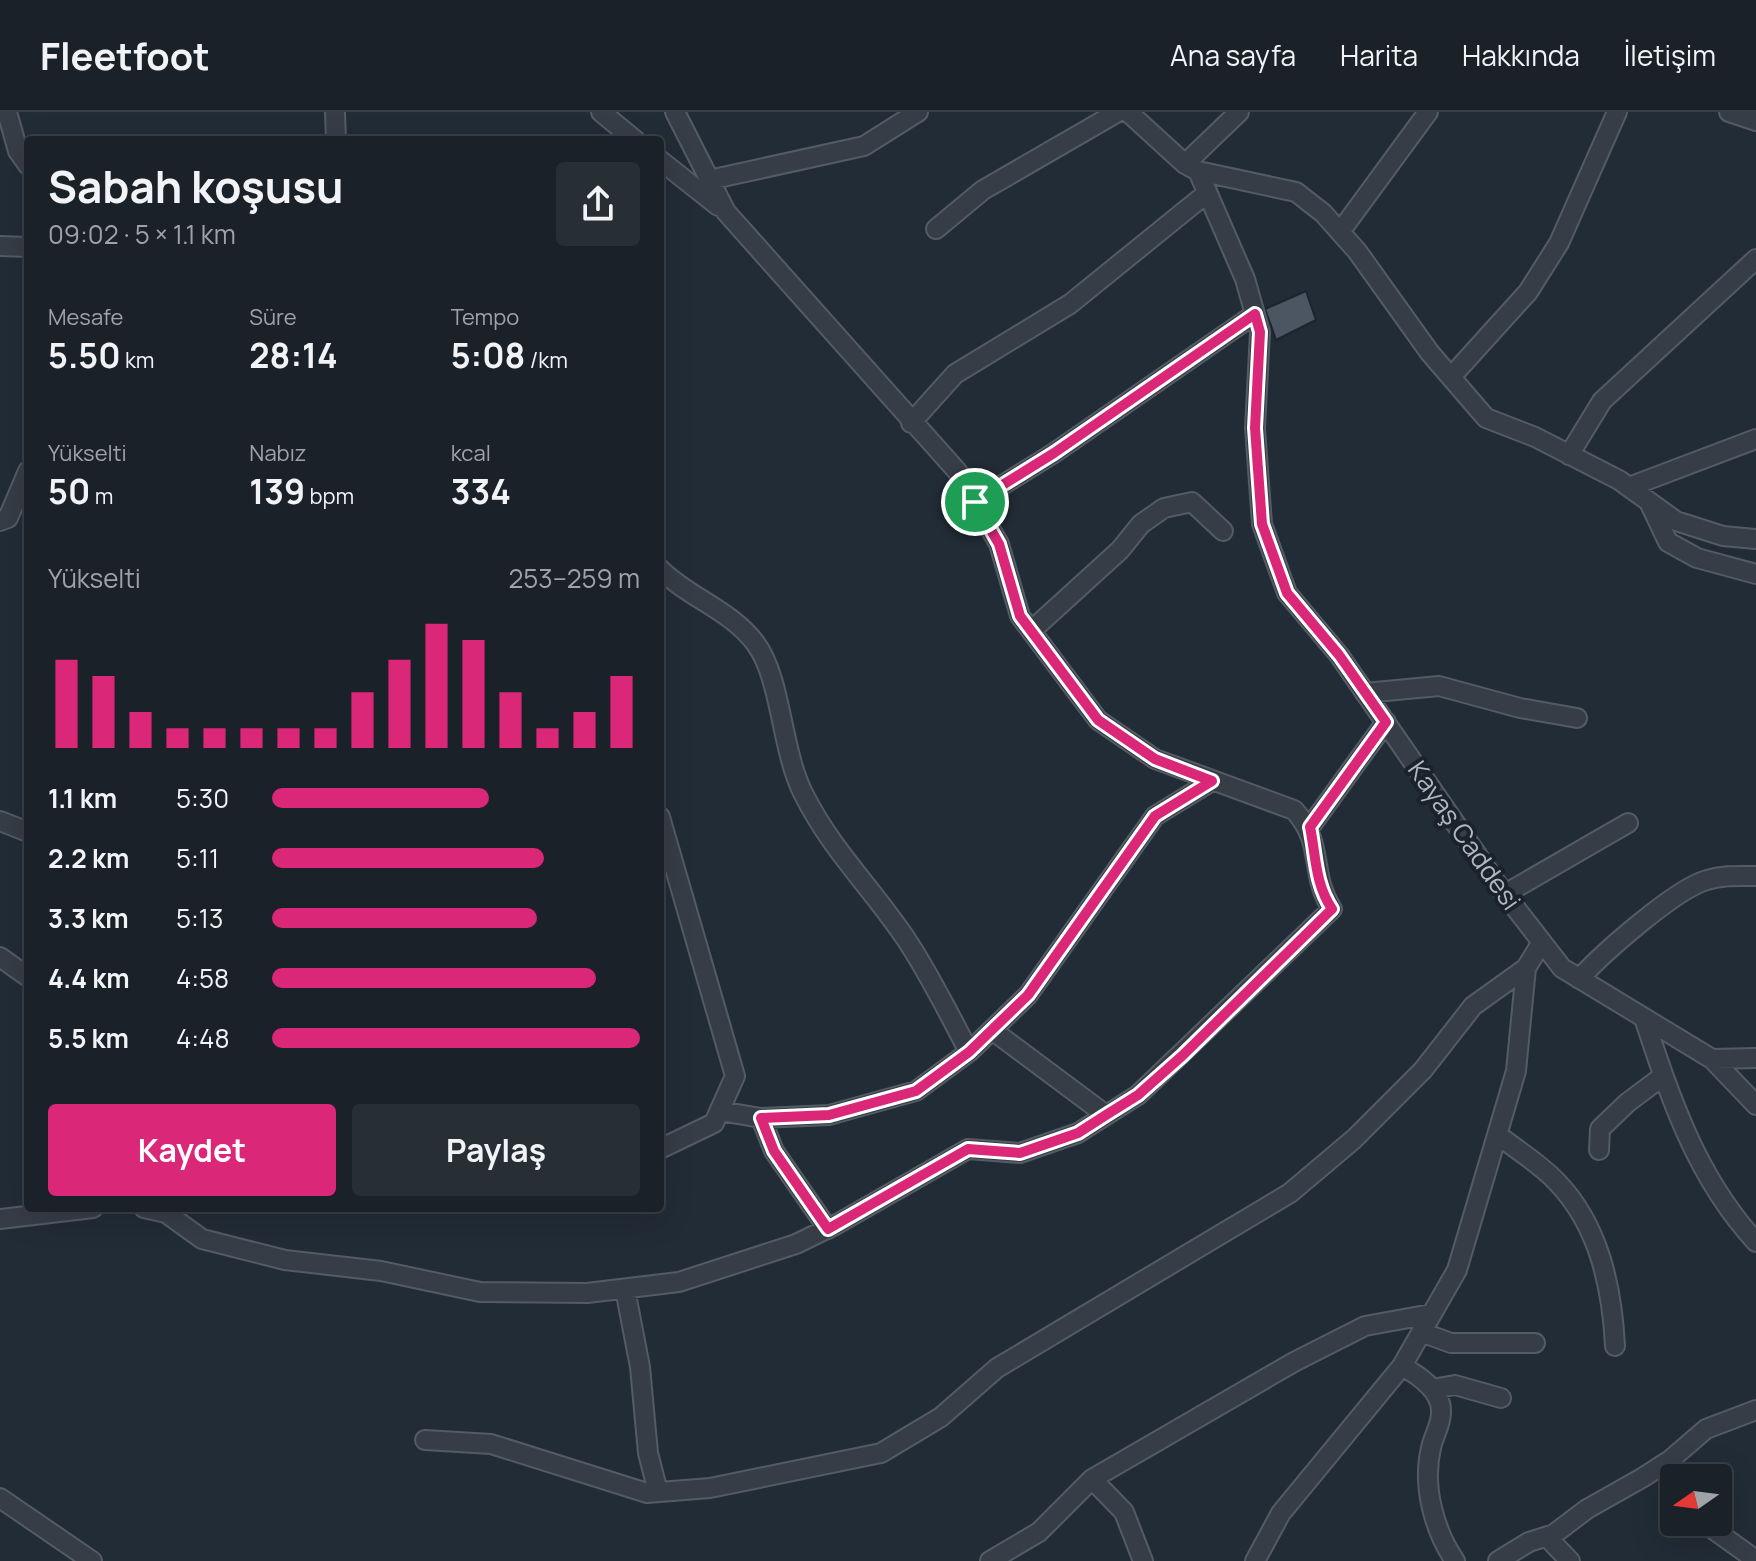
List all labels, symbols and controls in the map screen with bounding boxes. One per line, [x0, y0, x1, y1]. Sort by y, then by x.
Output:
text: Fleetfoot [40, 29, 210, 81]
text: Ana sayfa [1170, 36, 1296, 74]
text: Harita [1340, 36, 1418, 74]
text: Hakkında [1462, 36, 1580, 74]
text: İletişim [1624, 36, 1716, 74]
text: Sabah koşusu [48, 156, 344, 216]
button: share [556, 162, 640, 246]
text: 09:02 · 5 × 1.1 km [48, 216, 236, 252]
text: Mesafe [48, 302, 123, 332]
text: Süre [249, 302, 297, 332]
text: Tempo [451, 302, 519, 332]
text: 5.50 [48, 332, 121, 378]
text: 28:14 [249, 332, 338, 378]
text: 5:08 [451, 332, 525, 378]
text: km [121, 345, 155, 375]
text: /km [525, 345, 568, 375]
text: Yükselti [48, 438, 127, 468]
text: Nabız [249, 438, 306, 468]
text: kcal [451, 438, 491, 468]
text: 50 [48, 468, 90, 514]
text: 139 [249, 468, 305, 514]
text: 334 [451, 468, 511, 514]
pin [941, 468, 1009, 536]
icon: arrive [953, 480, 997, 524]
text: m [90, 481, 113, 511]
text: bpm [305, 481, 354, 511]
text: Yükselti [48, 560, 141, 596]
text: 253–259 m [509, 560, 640, 596]
street label: Kayaş Caddesi [1400, 753, 1530, 917]
text: 1.1 km [48, 780, 117, 816]
text: 5:30 [176, 780, 229, 816]
text: 2.2 km [48, 840, 129, 876]
text: 5:11 [176, 840, 219, 876]
text: 3.3 km [48, 900, 129, 936]
text: 5:13 [176, 900, 223, 936]
text: 4.4 km [48, 960, 130, 996]
text: 4:58 [176, 960, 229, 996]
text: 5.5 km [48, 1020, 129, 1056]
text: 4:48 [176, 1020, 230, 1056]
button: Kaydet [48, 1104, 336, 1196]
button: Paylaş [352, 1104, 640, 1196]
north arrow [1660, 1464, 1732, 1536]
map controls [1660, 1464, 1732, 1536]

